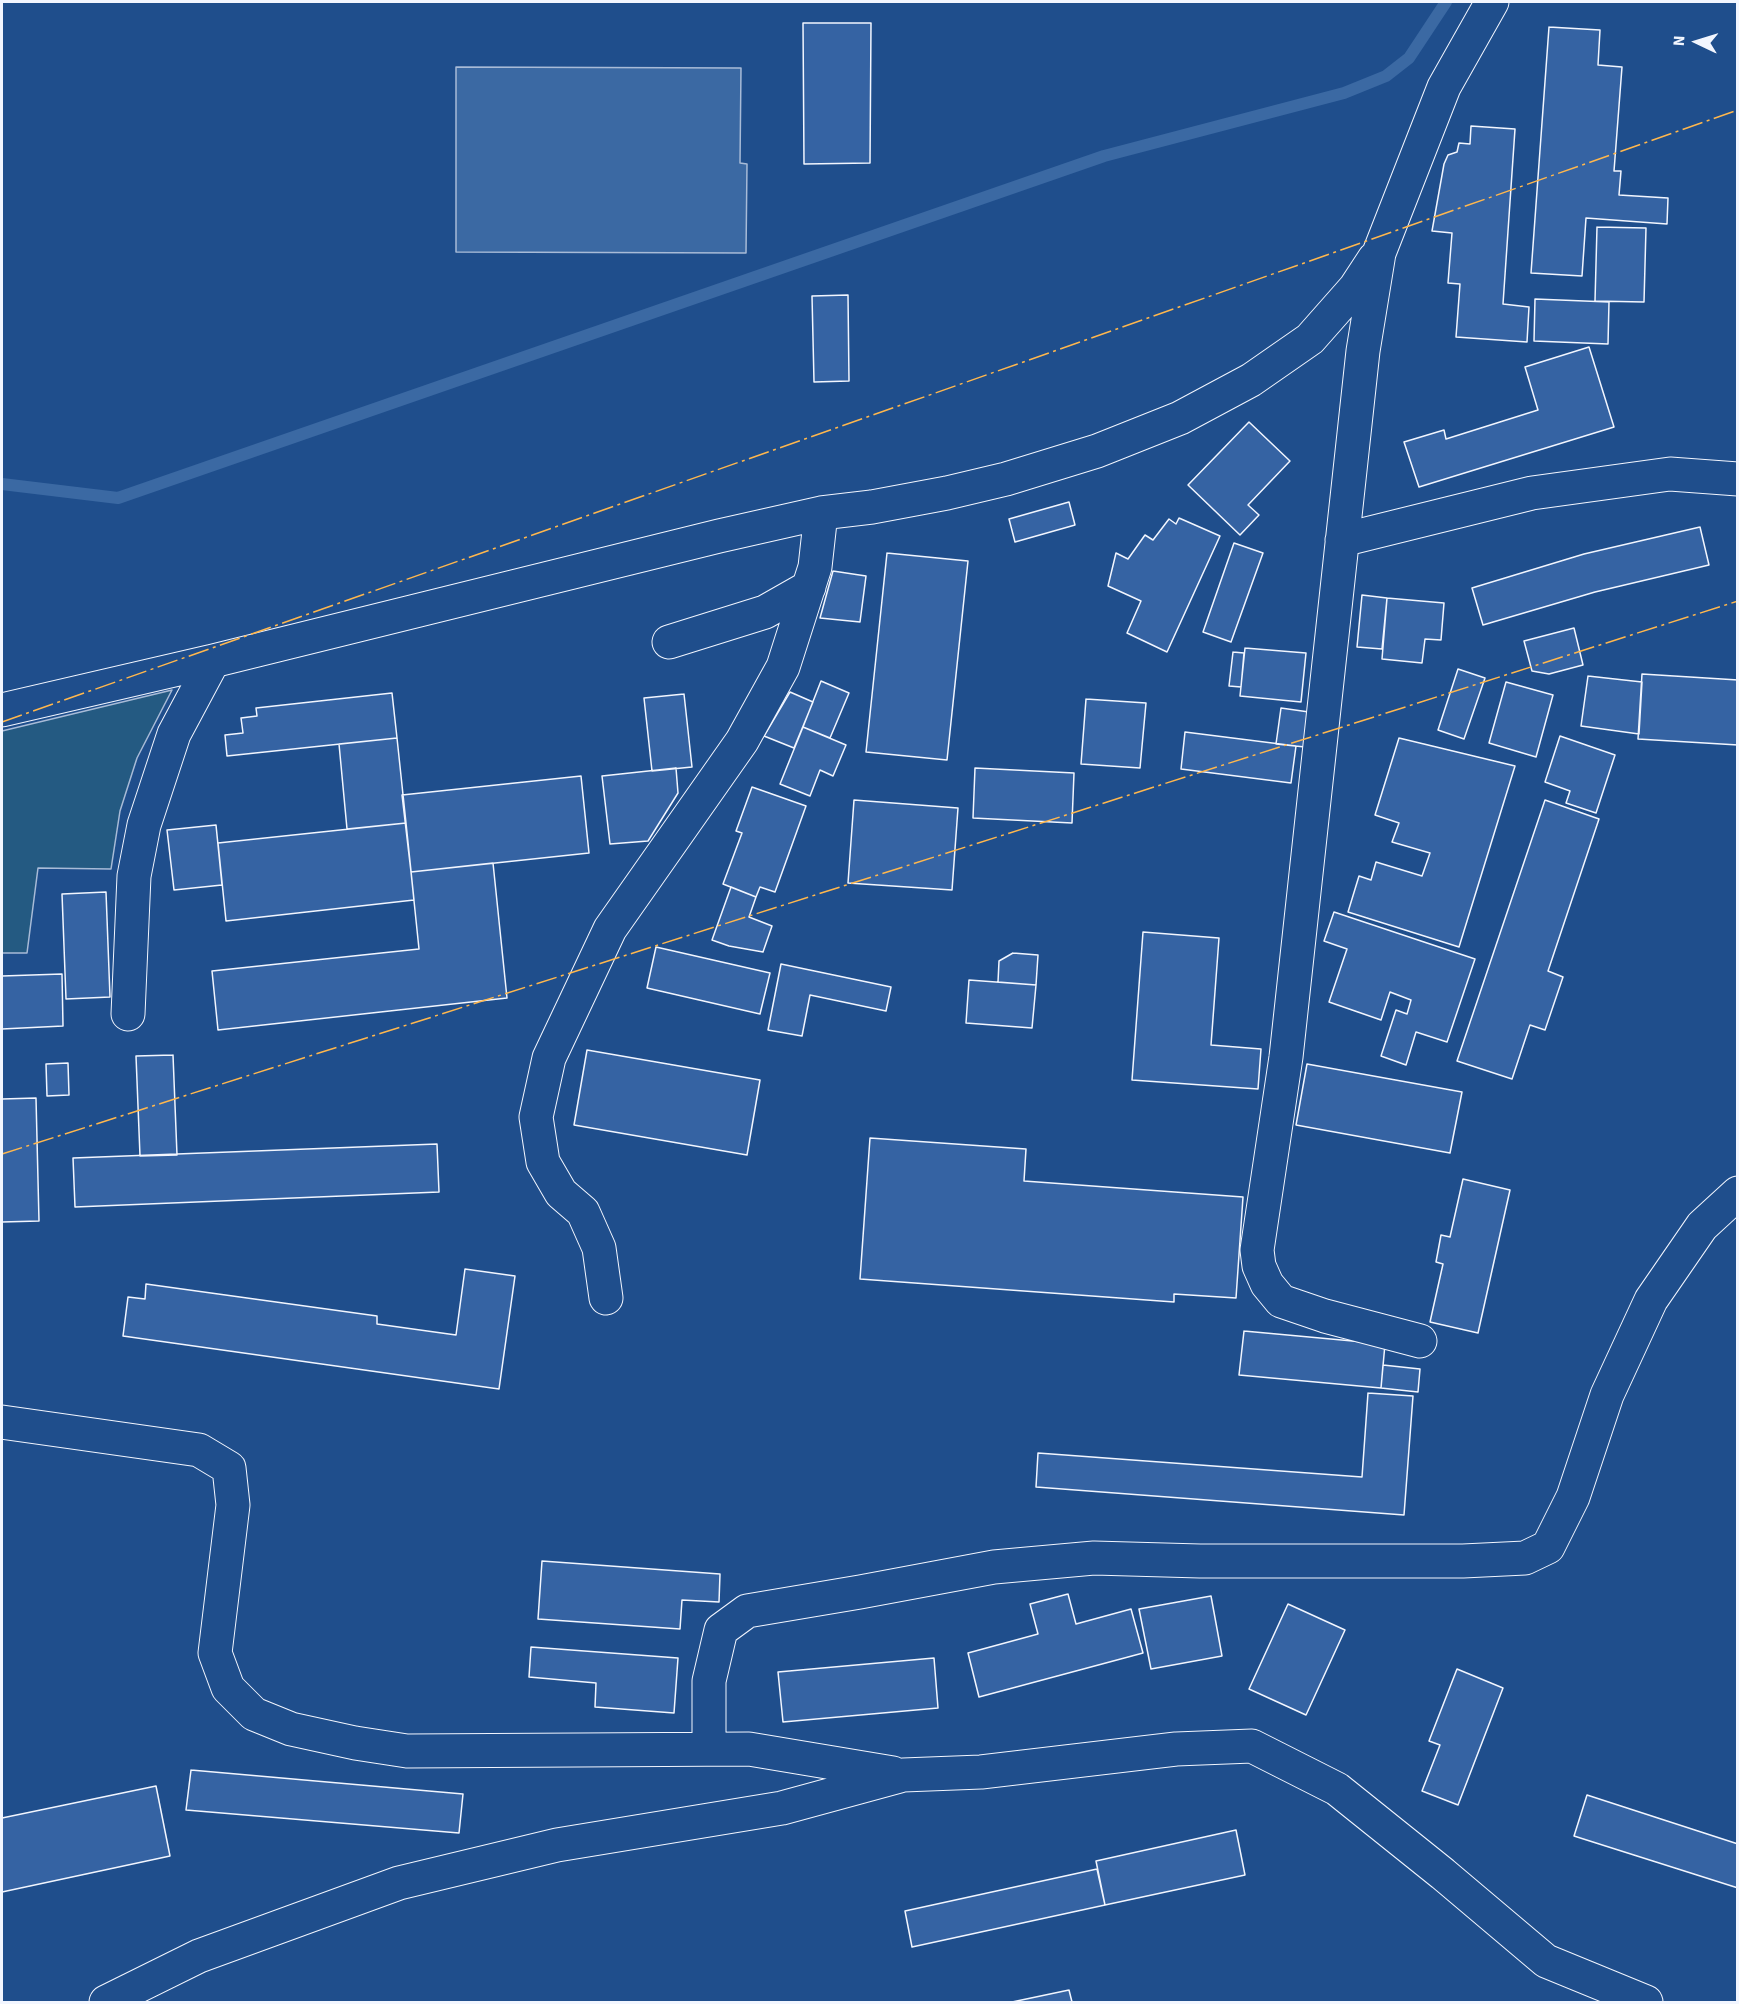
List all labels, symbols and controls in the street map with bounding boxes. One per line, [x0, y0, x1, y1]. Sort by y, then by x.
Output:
north arrow [1667, 12, 1727, 72]
text: N [1668, 35, 1690, 47]

